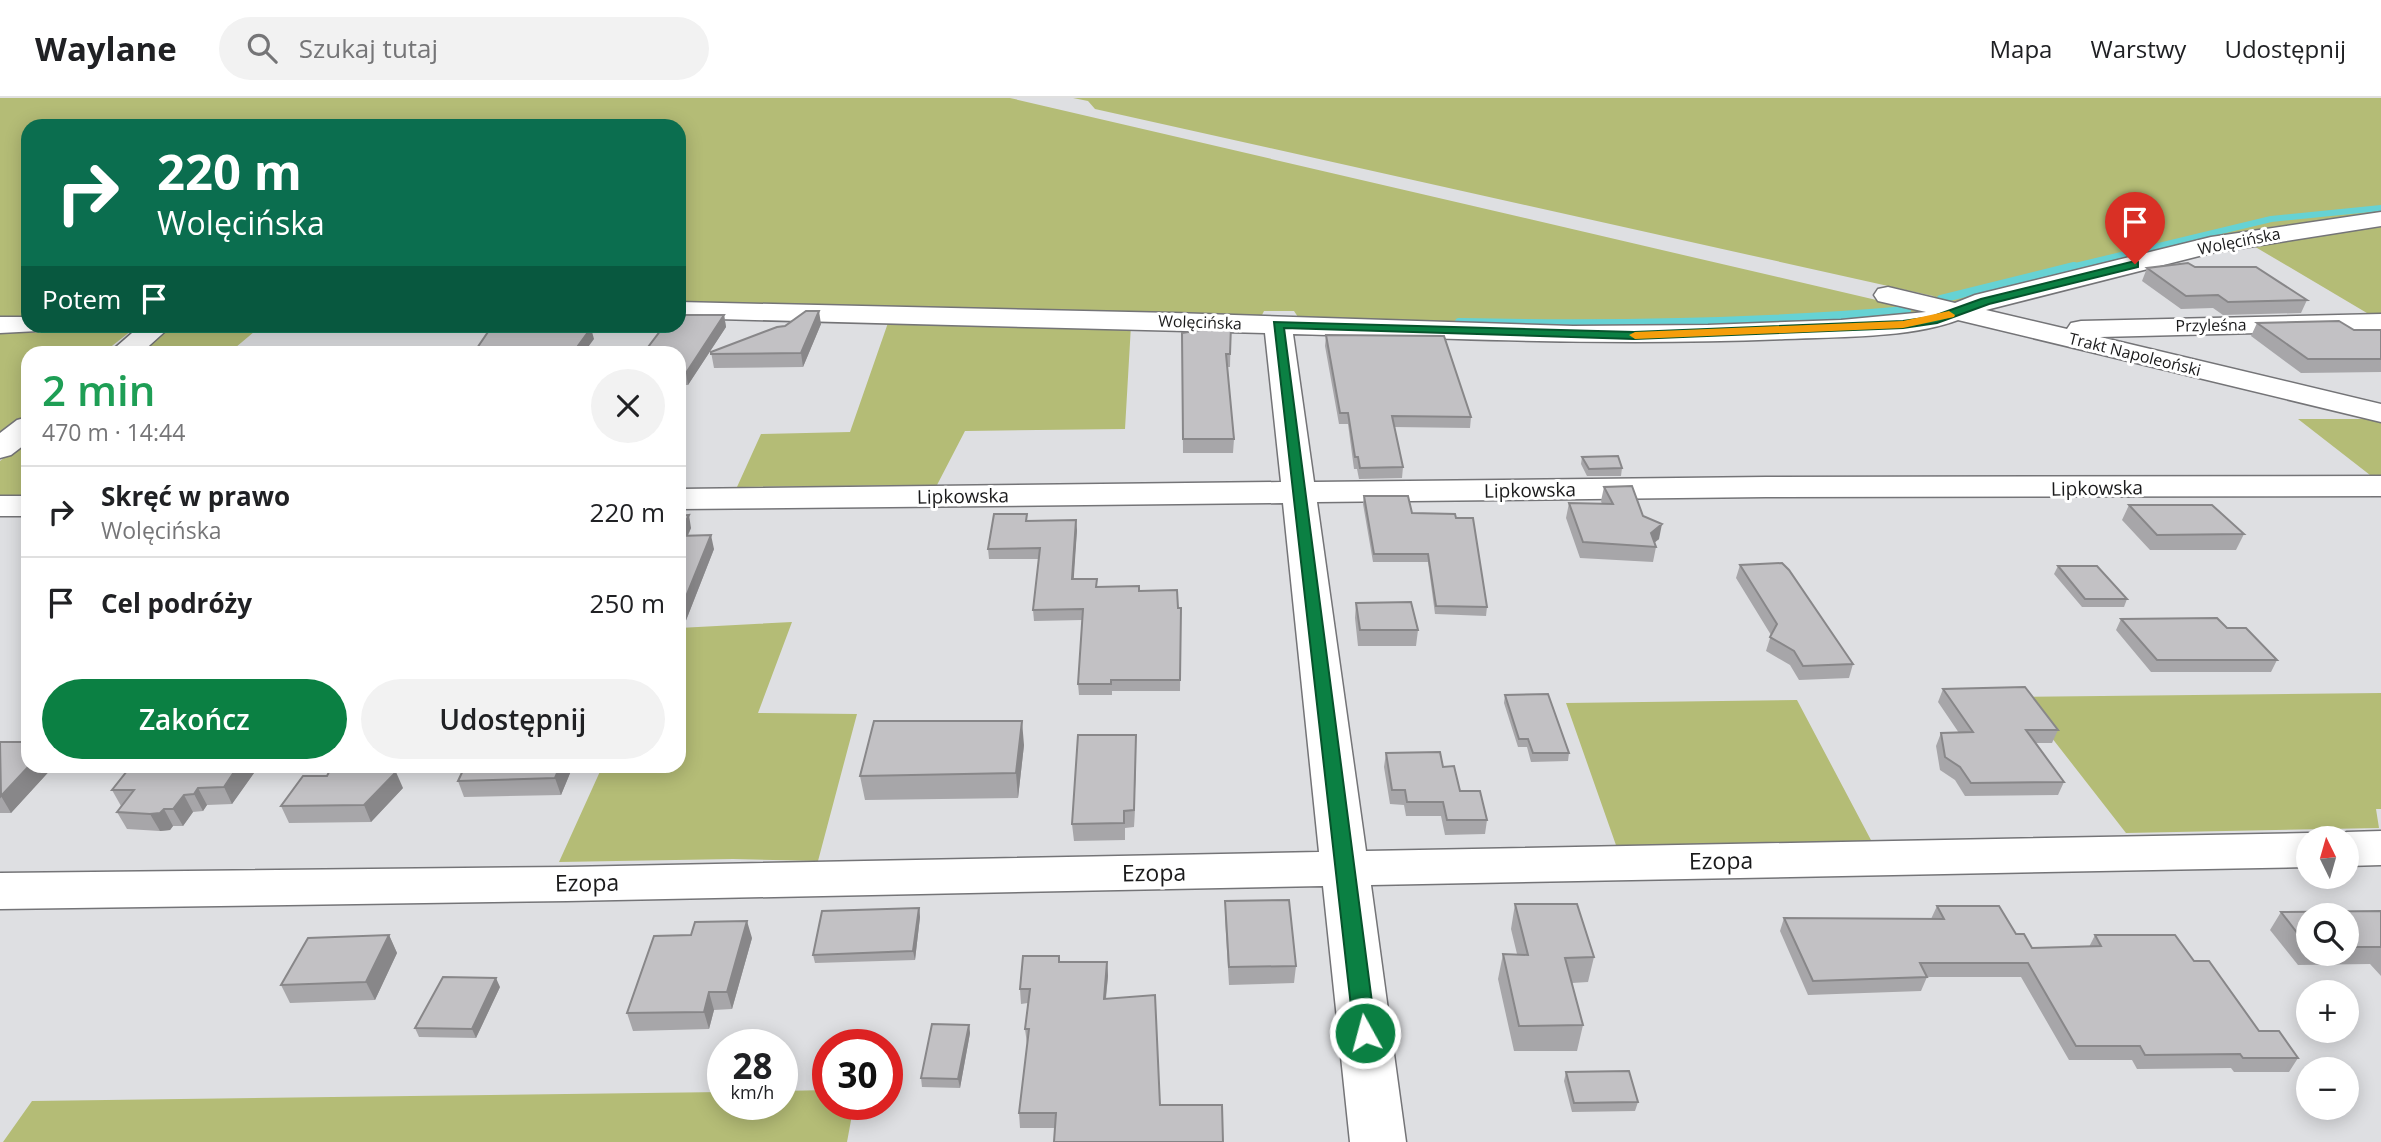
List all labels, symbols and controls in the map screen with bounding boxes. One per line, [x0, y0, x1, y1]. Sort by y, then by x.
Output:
search box [219, 17, 709, 80]
text: Waylane [35, 26, 177, 71]
icon: search [243, 29, 281, 67]
text: Szukaj tutaj [299, 30, 438, 66]
text: Mapa [1990, 32, 2052, 65]
text: Warstwy [2090, 32, 2186, 65]
text: Udostępnij [2224, 32, 2346, 65]
text: 220 m [157, 138, 302, 204]
icon: right [42, 147, 133, 238]
pin [2105, 192, 2165, 264]
text: Wolęcińska [157, 201, 325, 244]
icon: arrive [2116, 203, 2154, 241]
street label: Wolęcińska [2196, 222, 2282, 260]
icon: arrive [135, 280, 173, 318]
text: Potem [42, 281, 121, 317]
street label: Wolęcińska [1158, 310, 1242, 334]
street label: Przyleśna [2175, 313, 2247, 337]
street label: Trakt Napoleoński [2067, 327, 2203, 381]
text: 2 min [42, 361, 155, 418]
button: close [591, 369, 665, 443]
text: 470 m · 14:44 [42, 416, 185, 448]
street label: Lipkowska [2051, 474, 2143, 502]
street label: Lipkowska [1484, 476, 1576, 504]
text: Skręć w prawo [101, 478, 290, 514]
street label: Lipkowska [917, 482, 1009, 510]
icon: right [42, 493, 80, 531]
text: 220 m [590, 494, 665, 530]
text: Wolęcińska [101, 514, 222, 546]
icon: arrive [42, 584, 80, 622]
text: Cel podróży [101, 585, 252, 621]
text: 250 m [590, 585, 665, 621]
button: Zakończ [42, 679, 347, 759]
button: Udostępnij [361, 679, 665, 759]
north arrow [2296, 826, 2359, 889]
map controls [2296, 826, 2359, 1120]
street label: Ezopa [1689, 843, 1753, 877]
street label: Ezopa [1122, 855, 1186, 889]
street label: Ezopa [555, 865, 619, 899]
button: search [2296, 903, 2359, 966]
button: + [2296, 980, 2359, 1043]
position arrow [1328, 996, 1402, 1070]
speed limit sign: 30 [812, 1029, 903, 1120]
text: 28 [732, 1042, 773, 1089]
button: − [2296, 1057, 2359, 1120]
text: km/h [731, 1080, 774, 1104]

